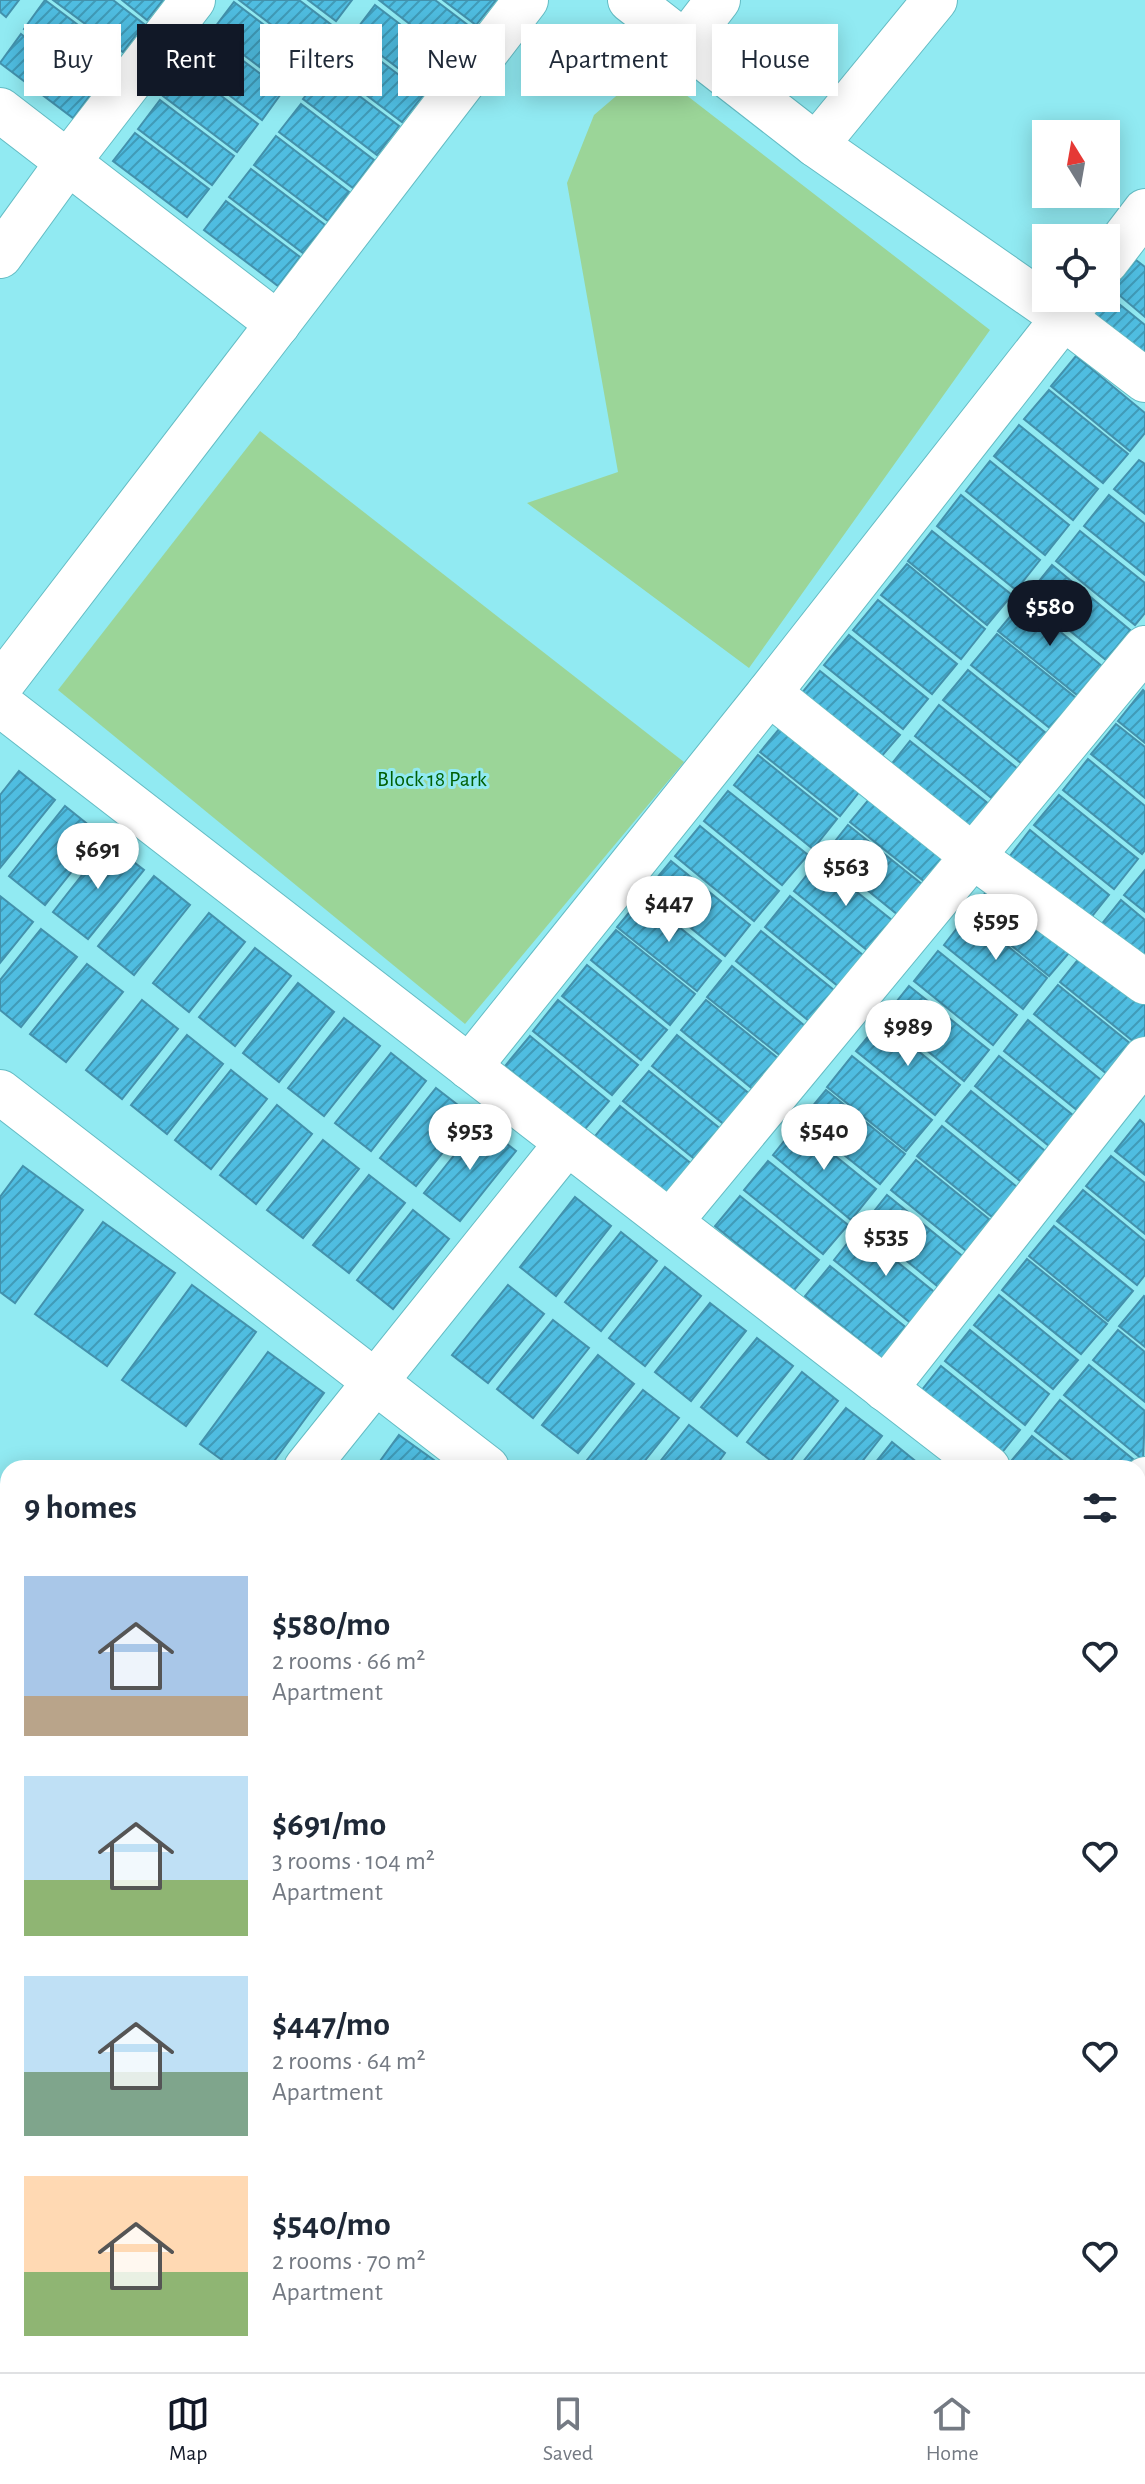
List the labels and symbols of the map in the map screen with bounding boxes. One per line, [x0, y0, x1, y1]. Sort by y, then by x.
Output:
north arrow [1032, 120, 1120, 208]
pin: $580 [1003, 580, 1097, 648]
park label: Block 18 Park [377, 768, 487, 790]
pin: $691 [51, 823, 145, 891]
pin: $563 [799, 840, 893, 908]
pin: $447 [622, 876, 716, 944]
pin: $595 [949, 894, 1043, 962]
pin: $989 [861, 1000, 955, 1068]
pin: $953 [423, 1104, 517, 1172]
pin: $540 [777, 1104, 871, 1172]
pin: $535 [839, 1210, 933, 1278]

